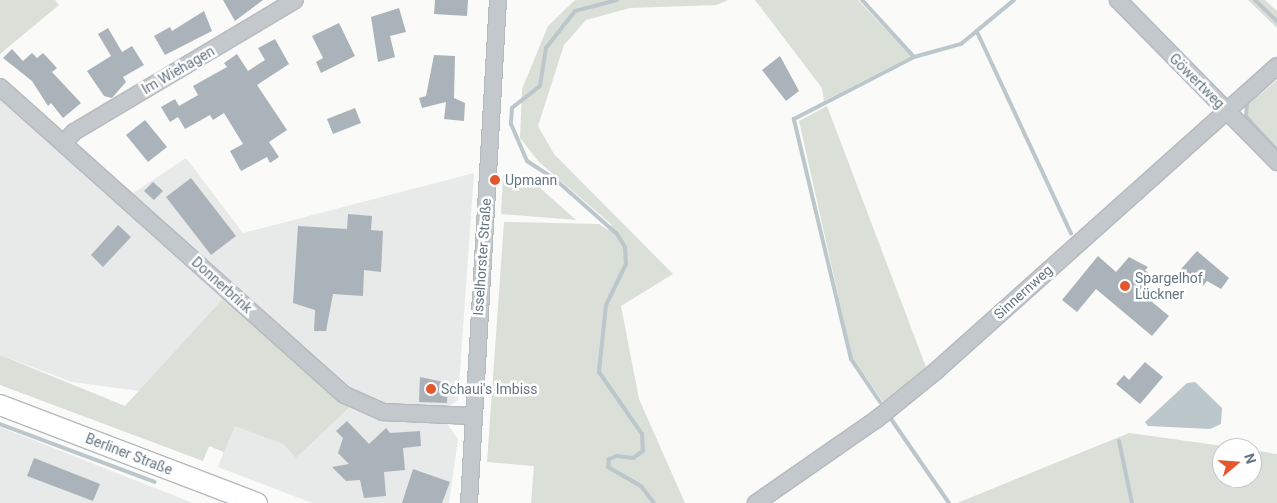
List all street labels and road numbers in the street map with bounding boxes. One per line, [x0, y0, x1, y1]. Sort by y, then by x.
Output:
street label: Im Wiehagen [139, 42, 217, 98]
street label: Göwertweg [1166, 50, 1228, 112]
street label: Isselhorster Straße [470, 198, 494, 316]
street label: Donnerbrink [188, 253, 256, 317]
street label: Sinnernweg [990, 261, 1056, 323]
street label: Berliner Straße [83, 430, 175, 478]

